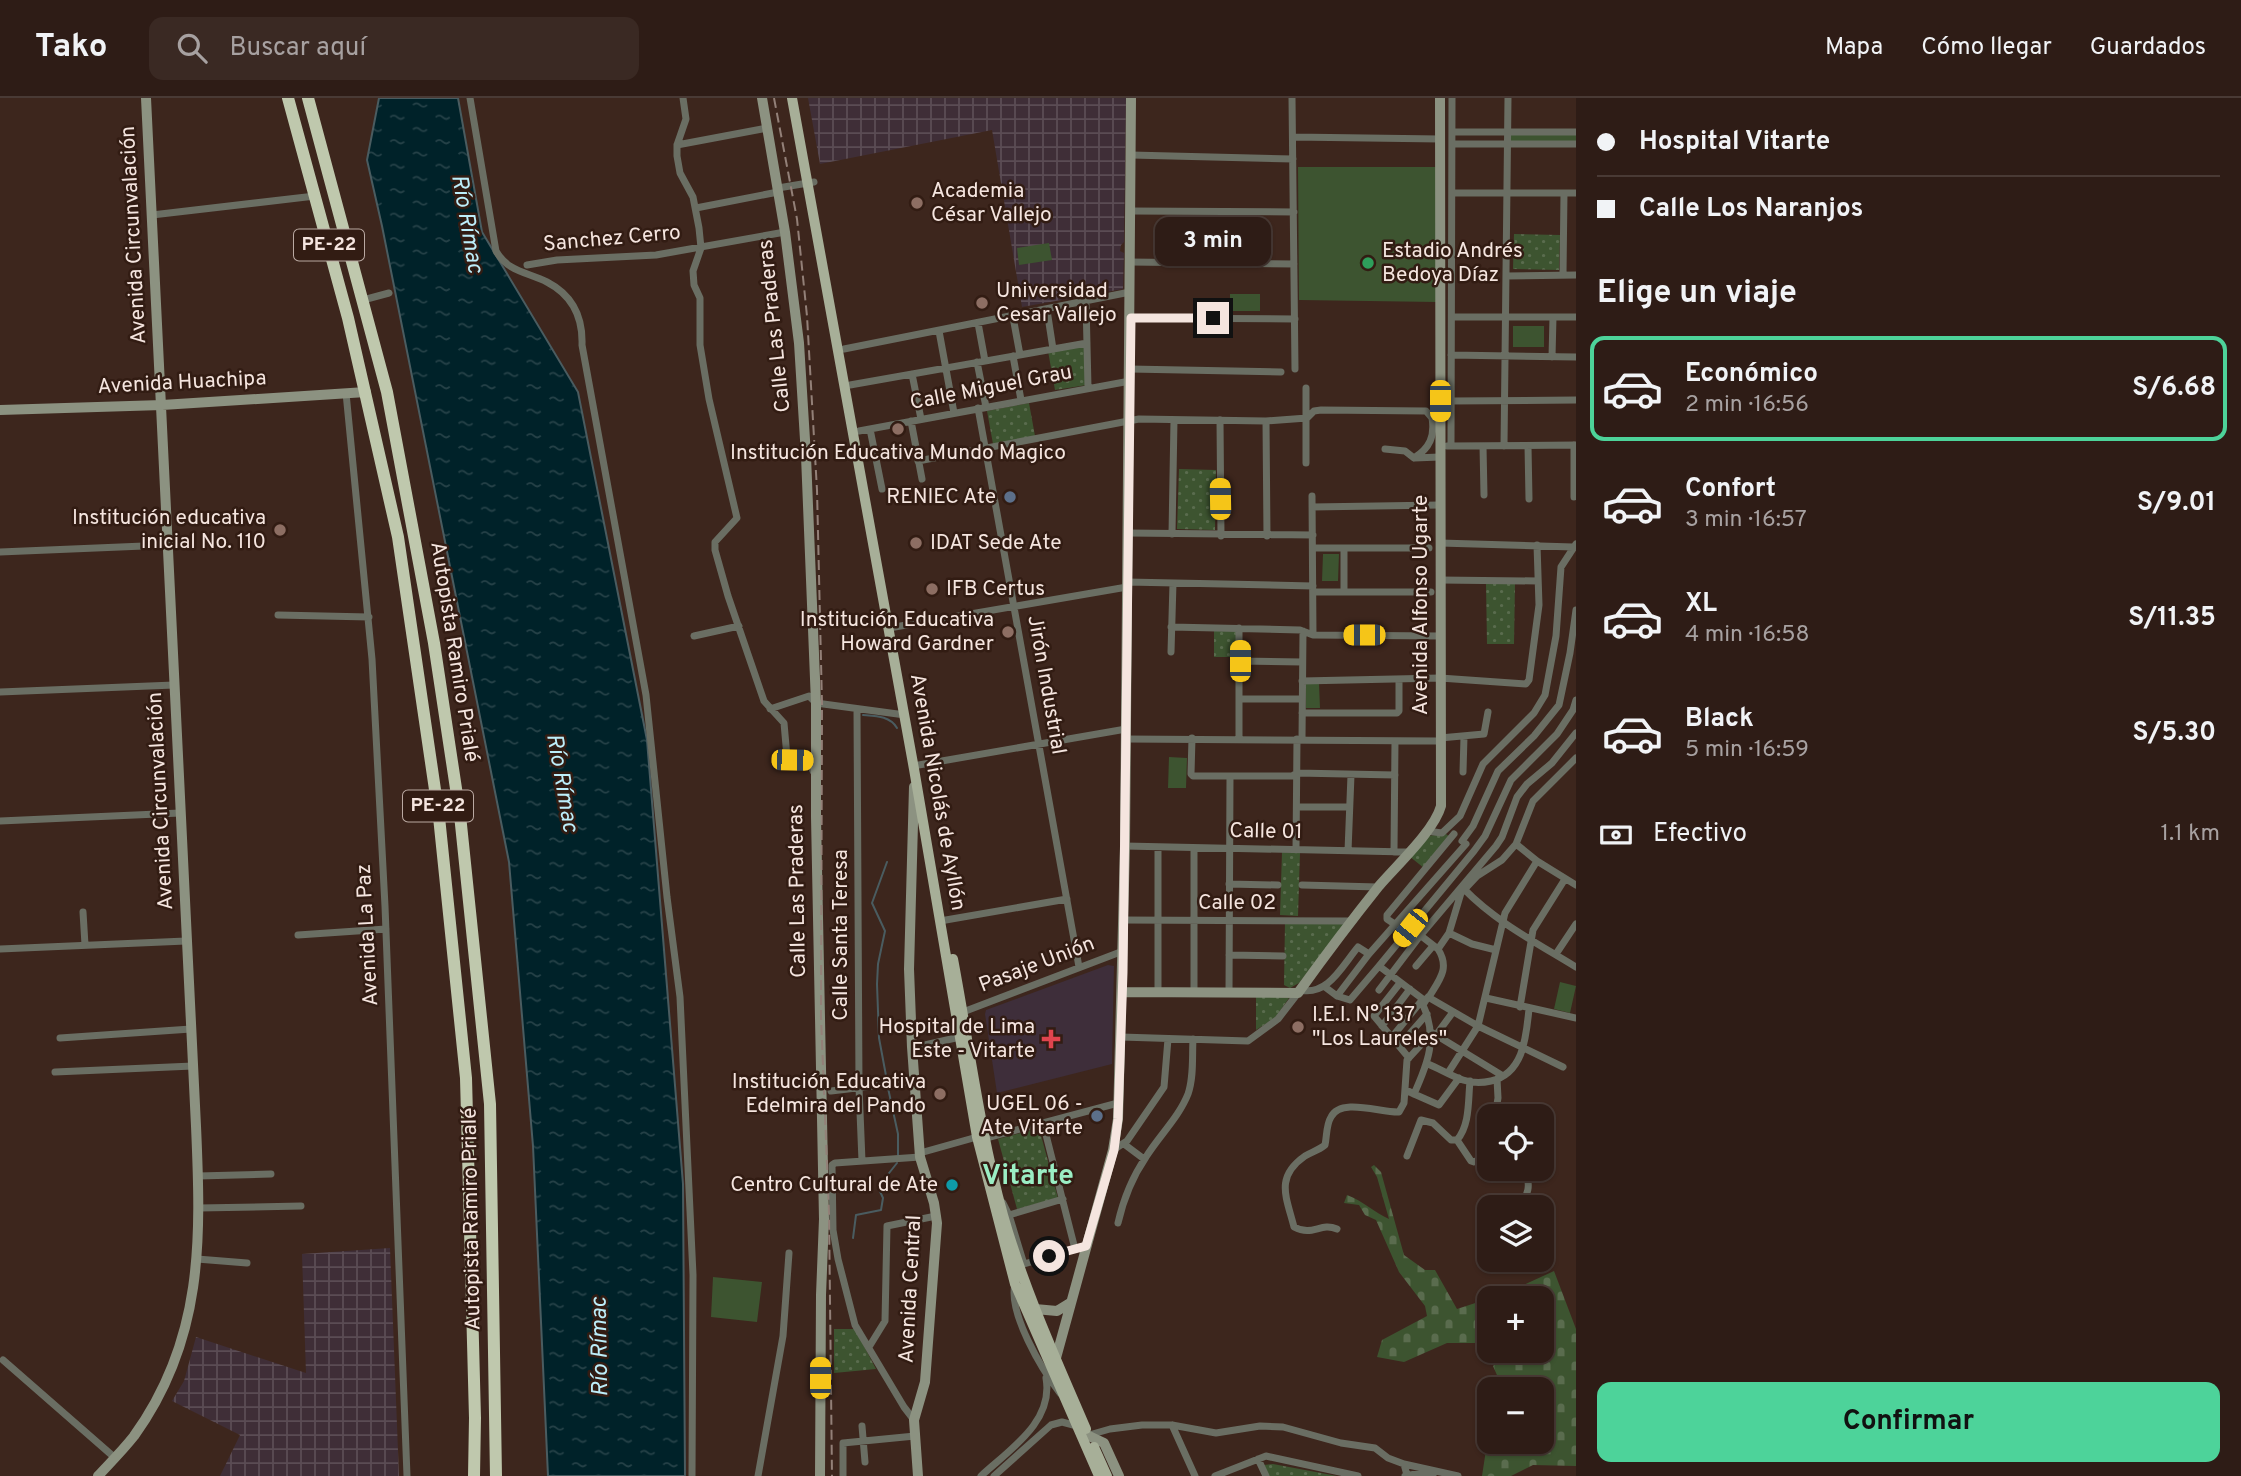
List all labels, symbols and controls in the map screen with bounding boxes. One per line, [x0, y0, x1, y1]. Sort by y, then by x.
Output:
search box [149, 17, 639, 80]
text: Tako [35, 27, 107, 69]
icon: search [173, 29, 211, 67]
text: Buscar aquí [229, 32, 366, 65]
text: Mapa [1825, 33, 1883, 63]
text: Cómo llegar [1921, 33, 2052, 63]
text: Guardados [2090, 33, 2206, 63]
street label: Avenida Circunvalación [115, 125, 153, 345]
text: Hospital Vitarte [1639, 126, 1830, 159]
water label: Río Rímac [443, 172, 489, 277]
place label: Academia César Vallejo [931, 178, 1052, 229]
text: Calle Los Naranjos [1639, 193, 1863, 226]
marker: Academia César Vallejo [909, 195, 925, 211]
callout: 3 min [1155, 216, 1271, 266]
street label: Sanchez Cerro [542, 220, 682, 258]
text: 3 min [1183, 227, 1243, 256]
road number: PE-22 [294, 230, 364, 260]
street label: Calle Las Praderas [752, 238, 798, 414]
place label: Estadio Andrés Bedoya Díaz [1382, 238, 1523, 289]
marker: Estadio Andrés Bedoya Díaz [1360, 255, 1376, 271]
text: Elige un viaje [1597, 274, 1797, 314]
place label: Universidad Cesar Vallejo [996, 278, 1117, 329]
marker: Universidad Cesar Vallejo [974, 295, 990, 311]
route end [1197, 302, 1229, 334]
icon: car [1601, 357, 1664, 420]
text: Económico [1685, 358, 1818, 391]
street label: Calle Miguel Grau [908, 359, 1074, 417]
street label: Avenida Huachipa [97, 365, 267, 401]
text: S/6.68 [2132, 372, 2216, 405]
car [1430, 380, 1451, 422]
text: 2 min · 16:56 [1685, 391, 1809, 420]
marker: Institución Educativa Mundo Magico [890, 421, 906, 437]
place label: Institución Educativa Mundo Magico [730, 440, 1066, 467]
icon: car [1601, 472, 1664, 535]
text: Confort [1685, 473, 1776, 506]
car [1210, 478, 1231, 520]
place label: RENIEC Ate [886, 484, 996, 511]
text: S/9.01 [2137, 487, 2216, 520]
marker: RENIEC Ate [1002, 489, 1018, 505]
street label: Avenida Alfonso Ugarte [1408, 495, 1435, 715]
place label: Institución educativa inicial No. 110 [72, 505, 266, 556]
text: 3 min · 16:57 [1685, 506, 1807, 535]
marker: Institución educativa inicial No. 110 [272, 522, 288, 538]
place label: IDAT Sede Ate [930, 530, 1062, 557]
marker: IDAT Sede Ate [908, 535, 924, 551]
street label: Autopista Ramiro Prialé [423, 540, 485, 764]
place label: IFB Certus [946, 576, 1045, 603]
marker: IFB Certus [924, 581, 940, 597]
icon: car [1601, 587, 1664, 650]
text: XL [1685, 588, 1717, 621]
text: S/11.35 [2128, 602, 2216, 635]
place label: Institución Educativa Howard Gardner [800, 607, 994, 658]
street label: Jirón Industrial [1020, 613, 1072, 757]
text: 4 min · 16:58 [1685, 621, 1810, 650]
marker: Institución Educativa Howard Gardner [1000, 624, 1016, 640]
car [1344, 625, 1386, 646]
car [1230, 640, 1251, 682]
street label: Avenida Nicolás de Ayllón [903, 671, 971, 913]
street label: Avenida Circunvalación [142, 691, 180, 911]
icon: car [1601, 702, 1664, 765]
text: Black [1685, 703, 1754, 736]
text: S/5.30 [2132, 717, 2216, 750]
water label: Río Rímac [538, 731, 584, 836]
text: 5 min · 16:59 [1685, 736, 1809, 765]
car [771, 749, 814, 771]
road number: PE-22 [403, 790, 473, 821]
street label: Calle Las Praderas [783, 804, 813, 978]
icon: cash [1597, 816, 1635, 854]
street label: Calle 01 [1229, 818, 1303, 846]
text: Efectivo [1653, 818, 1747, 851]
text: 1.1 km [2161, 820, 2220, 849]
street label: Calle Santa Teresa [828, 849, 855, 1021]
street label: Avenida La Paz [351, 863, 385, 1007]
street label: Calle 02 [1198, 890, 1276, 917]
car [1389, 905, 1432, 951]
street label: Pasaje Unión [975, 931, 1099, 999]
place label: I.E.I. N° 137 "Los Laureles" [1312, 1002, 1447, 1053]
place label: Hospital de Lima Este - Vitarte [878, 1014, 1035, 1065]
marker: I.E.I. N° 137 "Los Laureles" [1290, 1019, 1306, 1035]
marker: Hospital de Lima Este - Vitarte [1041, 1029, 1061, 1049]
place label: Institución Educativa Edelmira del Pando [732, 1069, 926, 1120]
marker: Institución Educativa Edelmira del Pando [932, 1086, 948, 1102]
place label: UGEL 06 - Ate Vitarte [980, 1091, 1083, 1142]
map controls [1477, 1104, 1554, 1454]
button: locate [1477, 1104, 1554, 1181]
street label: Autopista Ramiro Prialé [457, 1107, 487, 1331]
marker: UGEL 06 - Ate Vitarte [1089, 1108, 1105, 1124]
district label: Vitarte [982, 1159, 1074, 1195]
place label: Centro Cultural de Ate [730, 1172, 938, 1199]
marker: Centro Cultural de Ate [944, 1177, 960, 1193]
button: layers [1477, 1195, 1554, 1272]
street label: Avenida Central [894, 1214, 928, 1364]
route start [1033, 1240, 1065, 1272]
button: + [1477, 1286, 1554, 1363]
water label: Río Rímac [586, 1296, 616, 1397]
car [810, 1357, 831, 1399]
button: − [1477, 1377, 1554, 1454]
button: Confirmar [1597, 1382, 2220, 1462]

